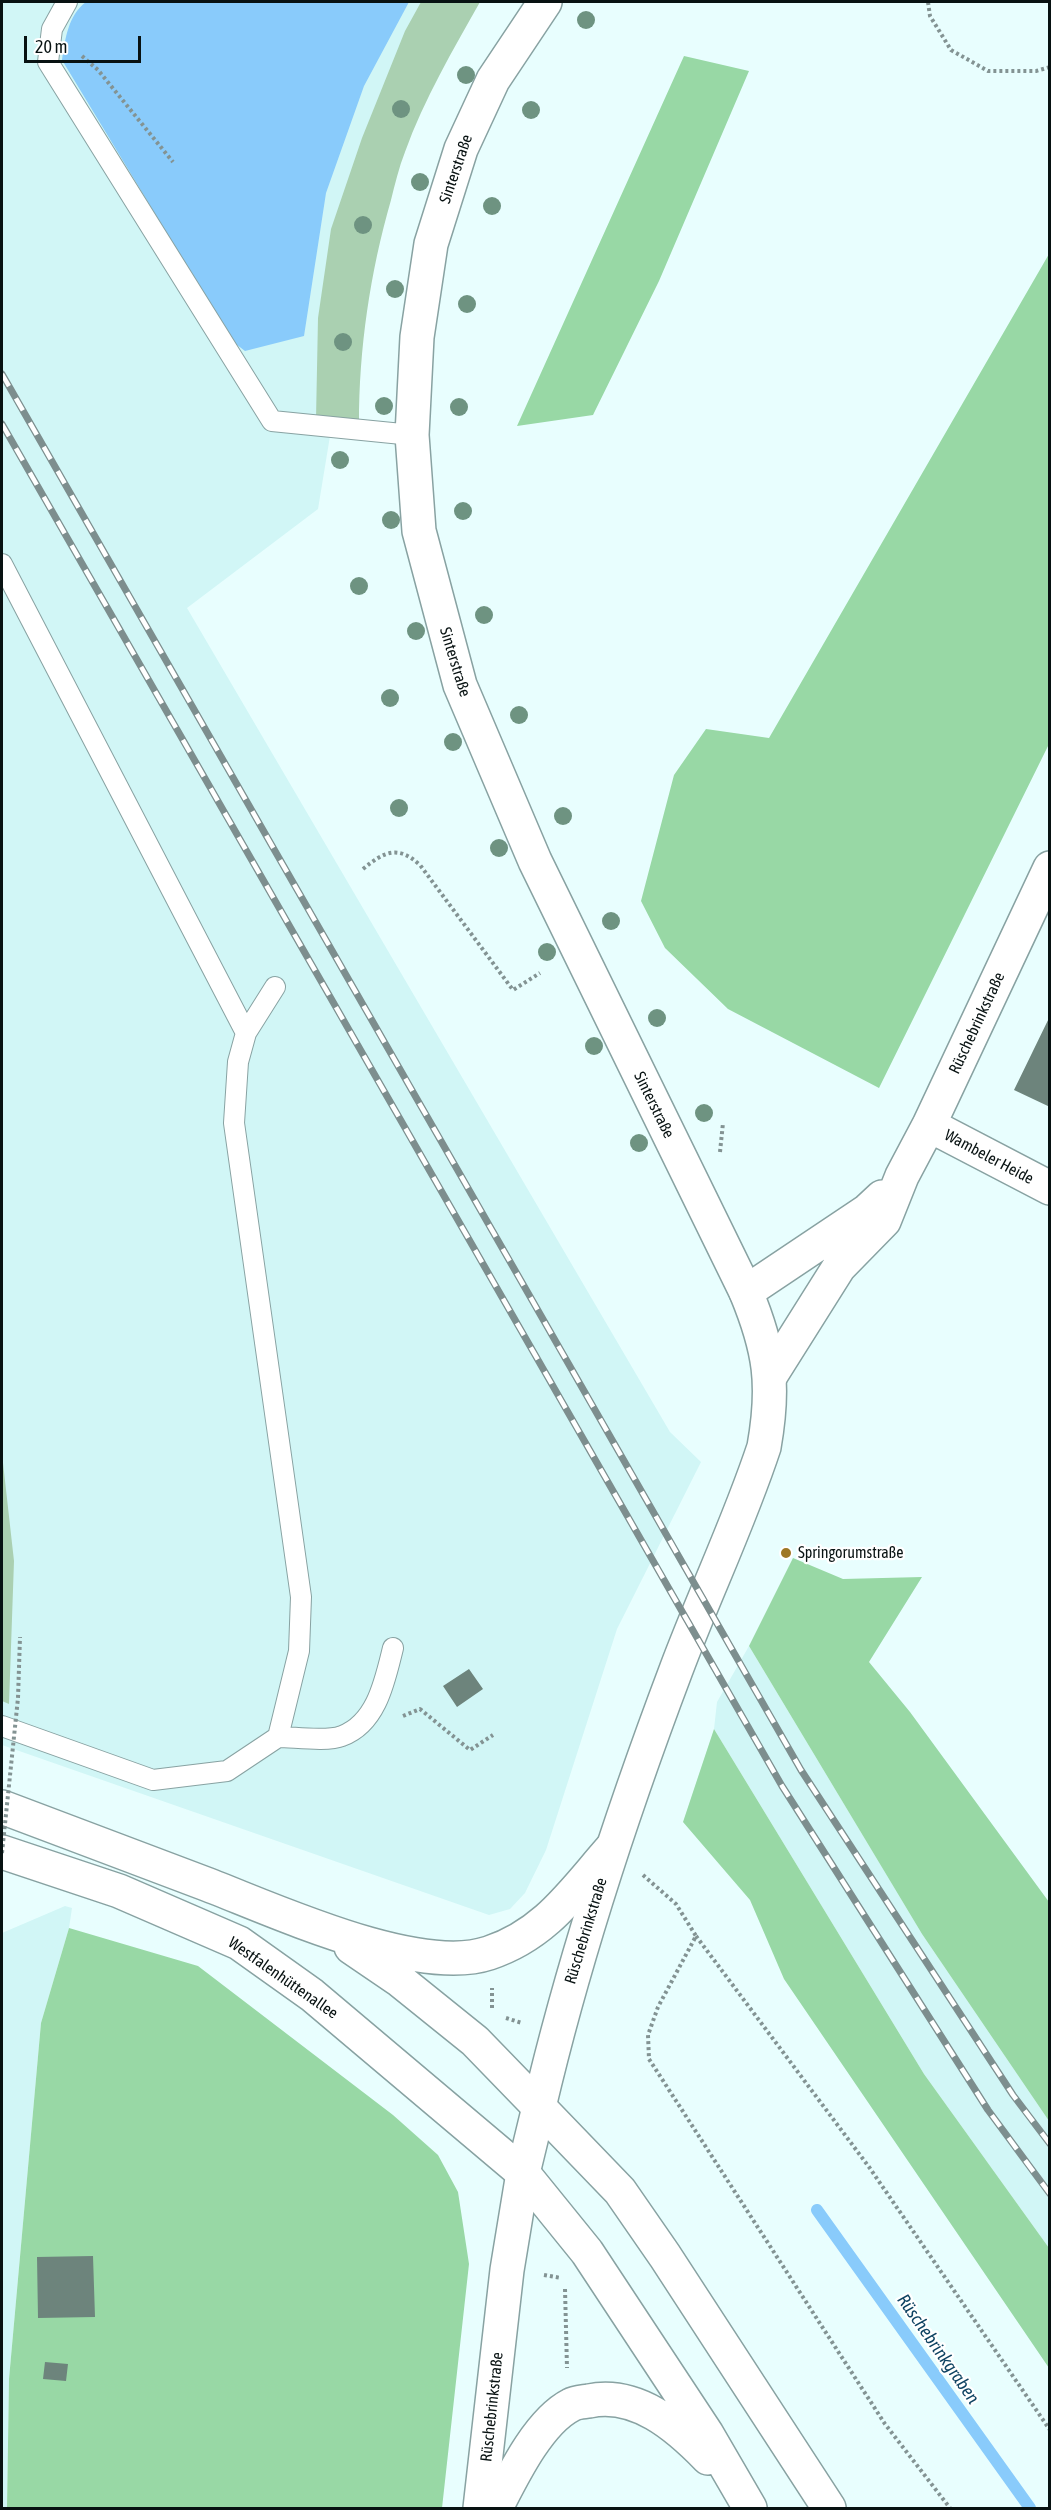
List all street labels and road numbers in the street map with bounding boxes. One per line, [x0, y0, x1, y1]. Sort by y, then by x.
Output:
street label: Sinterstraße [435, 132, 477, 206]
street label: Sinterstraße [435, 625, 475, 699]
street label: Rüschebrinkstraße [945, 969, 1009, 1077]
street label: Sinterstraße [630, 1069, 678, 1141]
street label: Wambeler Heide [941, 1125, 1037, 1189]
street label: Rüschebrinkstraße [561, 1876, 611, 1986]
street label: Westfalenhüttenallee [225, 1933, 341, 2023]
street label: Rüschebrinkstraße [477, 2351, 507, 2463]

